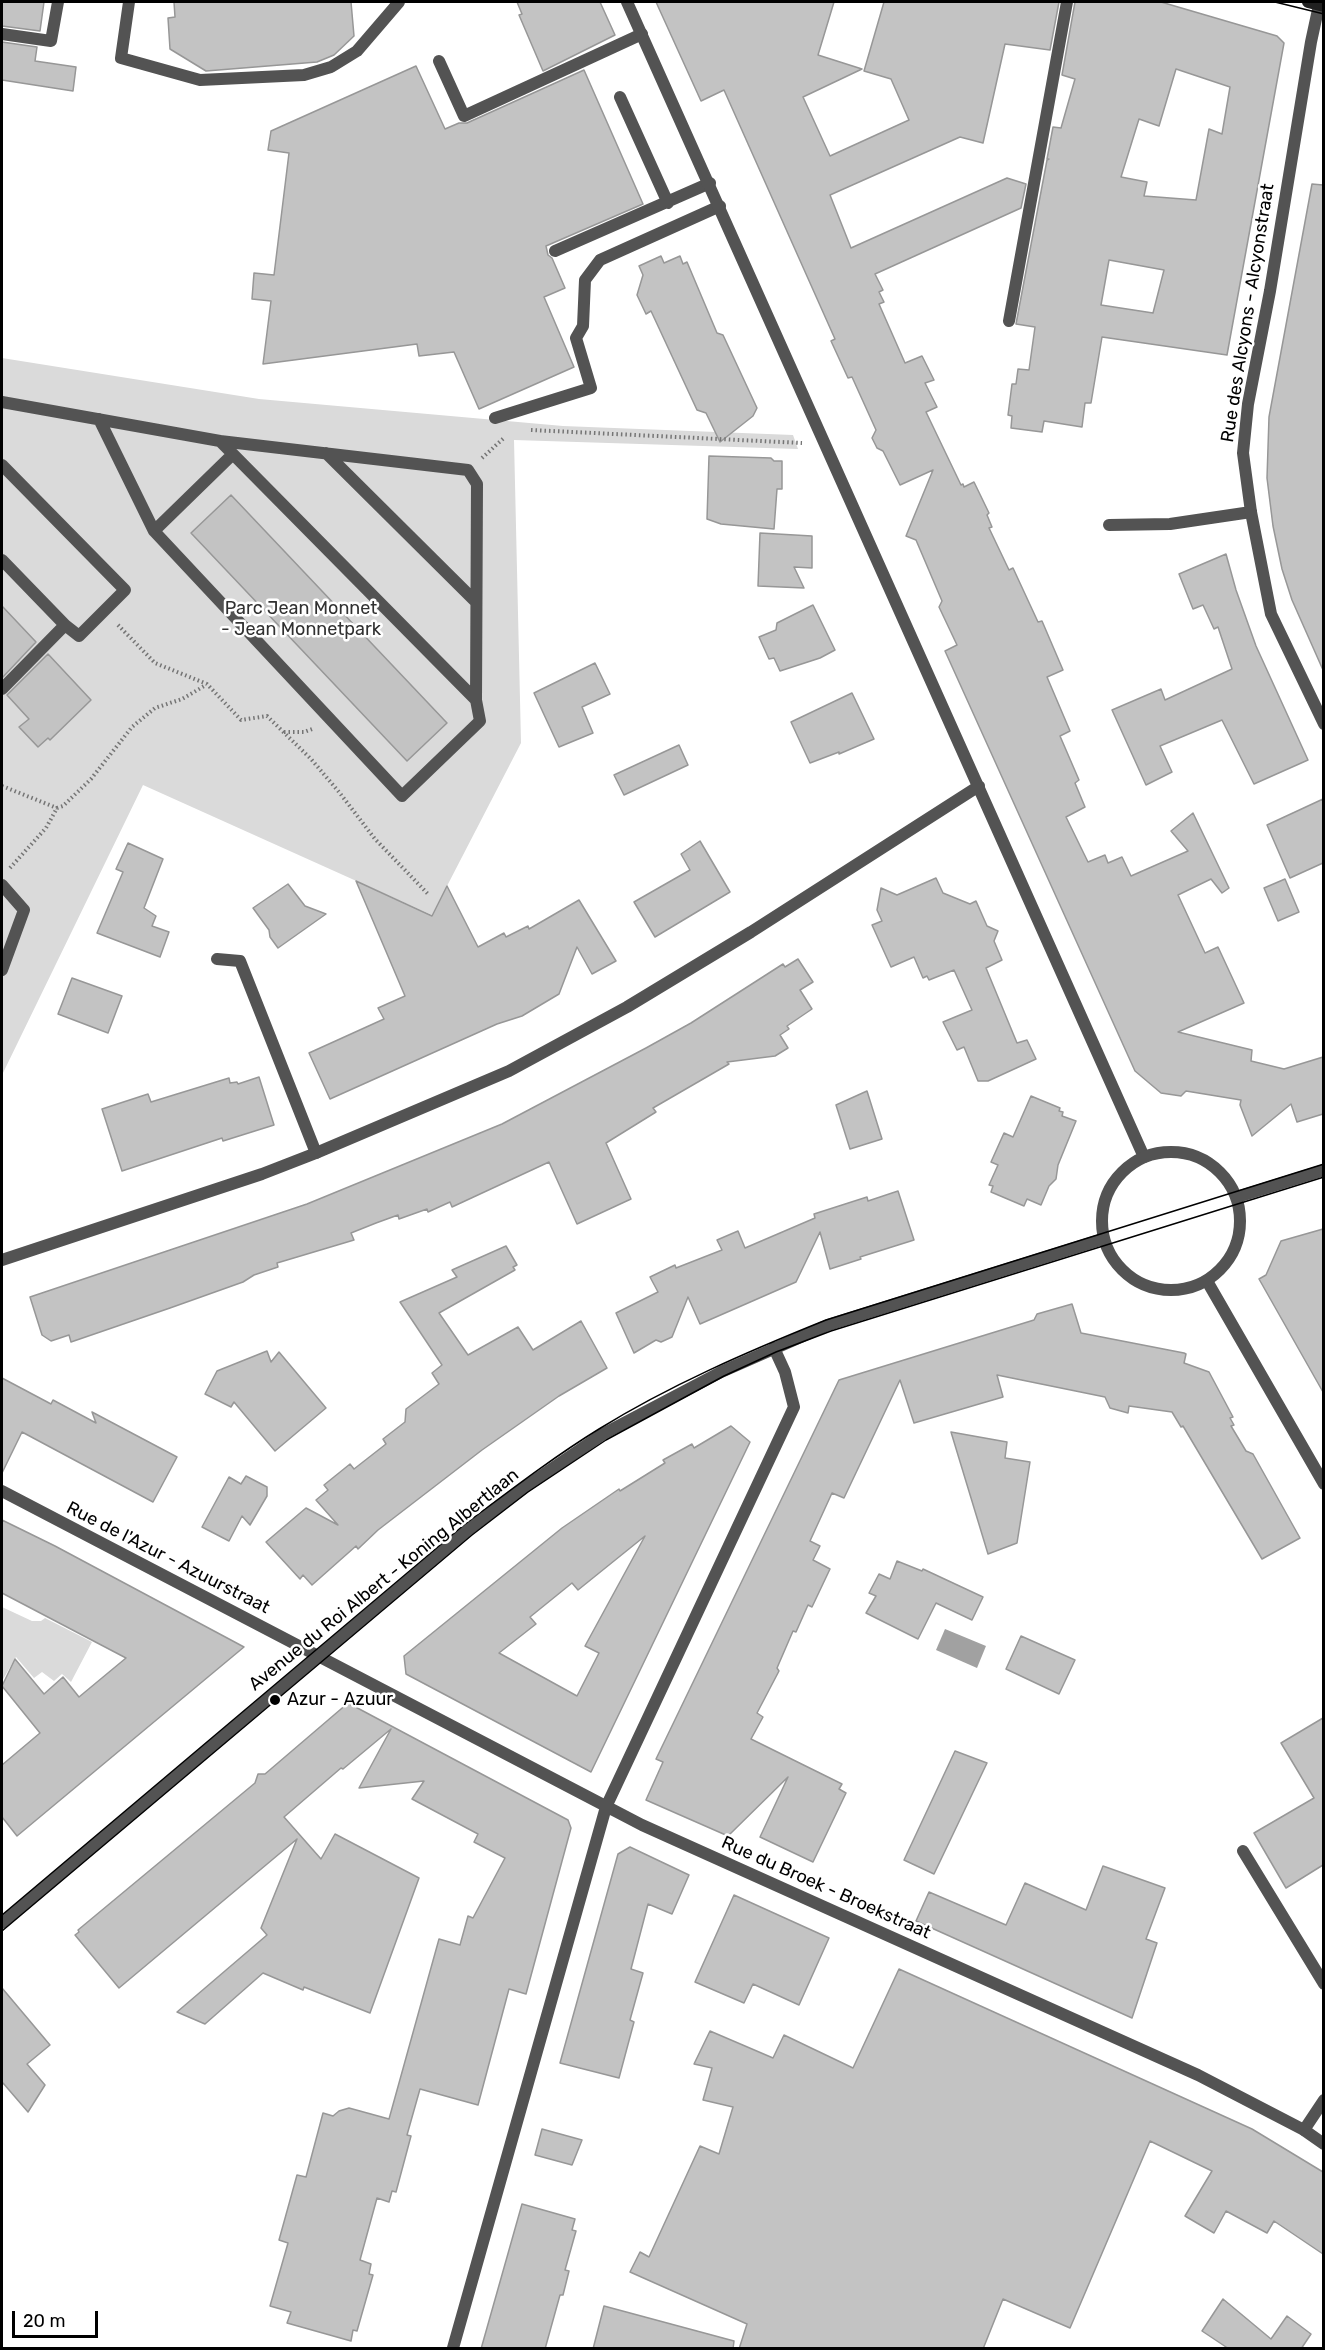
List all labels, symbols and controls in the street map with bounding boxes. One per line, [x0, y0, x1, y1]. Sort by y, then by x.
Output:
street label: Rue des Alcyons - Alcyonstraat [1217, 182, 1279, 444]
park label: Parc Jean Monnet - Jean Monnetpark [221, 598, 381, 640]
street label: Avenue du Roi Albert - Koning Albertlaan [245, 1464, 523, 1696]
street label: Rue de l'Azur - Azuurstraat [63, 1497, 273, 1619]
place label: Azur - Azuur [287, 1689, 393, 1711]
marker: Azur - Azuur [268, 1693, 282, 1707]
street label: Rue du Broek - Broekstraat [718, 1832, 934, 1944]
scale bar [15, 2299, 100, 2337]
text: 20 m [23, 2310, 65, 2332]

